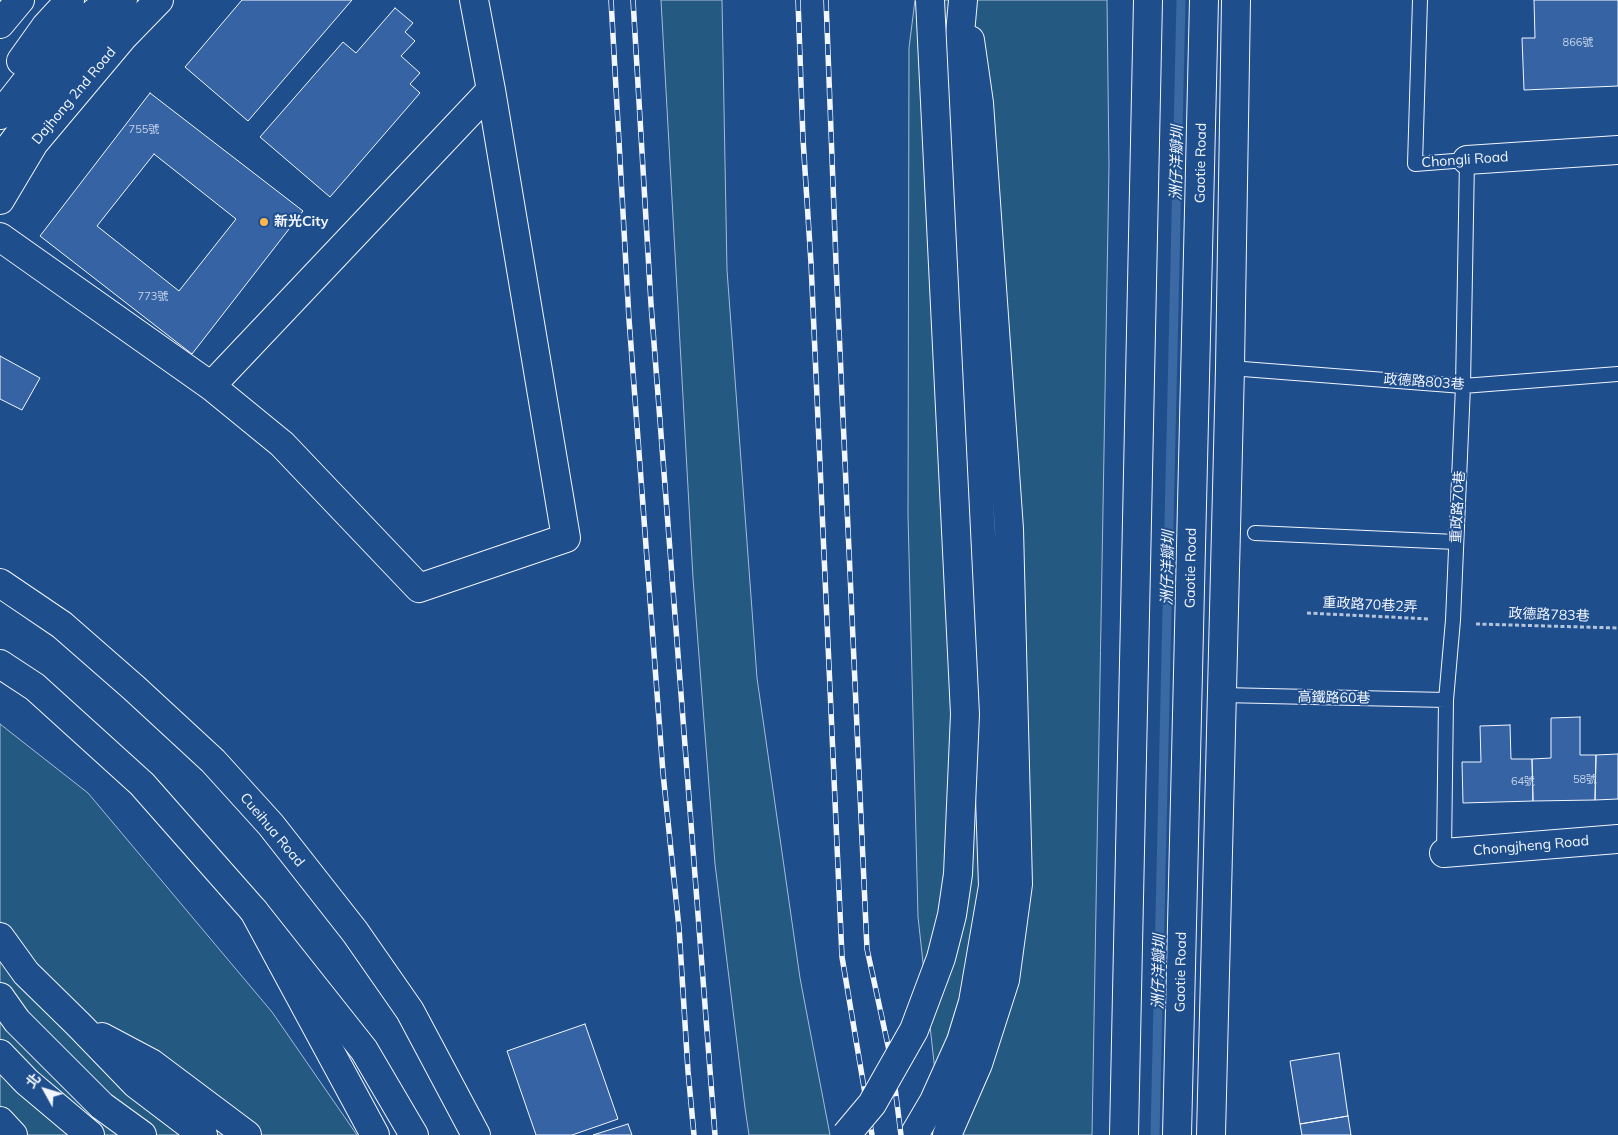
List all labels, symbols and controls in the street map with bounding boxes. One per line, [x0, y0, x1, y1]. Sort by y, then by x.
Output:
house number: 866號 [1563, 36, 1593, 50]
street label: Dajhong 2nd Road [28, 44, 120, 148]
house number: 755號 [129, 123, 159, 137]
street label: Gaotie Road [1192, 123, 1210, 203]
water label: 洲仔洋瓣圳 [1167, 125, 1187, 201]
street label: Chongli Road [1421, 149, 1509, 171]
place label: 新光City [274, 214, 328, 230]
marker: 新光City [258, 216, 270, 228]
house number: 773號 [138, 290, 168, 304]
street label: 政德路803巷 [1383, 371, 1465, 393]
street label: 重政路70巷 [1448, 470, 1468, 544]
street label: Gaotie Road [1182, 528, 1200, 608]
water label: 洲仔洋瓣圳 [1158, 530, 1178, 606]
street label: 重政路70巷2弄 [1322, 594, 1418, 616]
street label: 政德路783巷 [1508, 605, 1590, 625]
street label: 高鐵路60巷 [1297, 689, 1371, 707]
house number: 58號 [1573, 773, 1597, 787]
house number: 64號 [1511, 775, 1535, 789]
street label: Cueihua Road [236, 790, 308, 870]
street label: Chongjheng Road [1472, 833, 1590, 859]
street label: Gaotie Road [1172, 932, 1190, 1012]
water label: 洲仔洋瓣圳 [1149, 934, 1169, 1010]
north arrow [20, 1065, 70, 1115]
text: 北 [22, 1069, 45, 1092]

